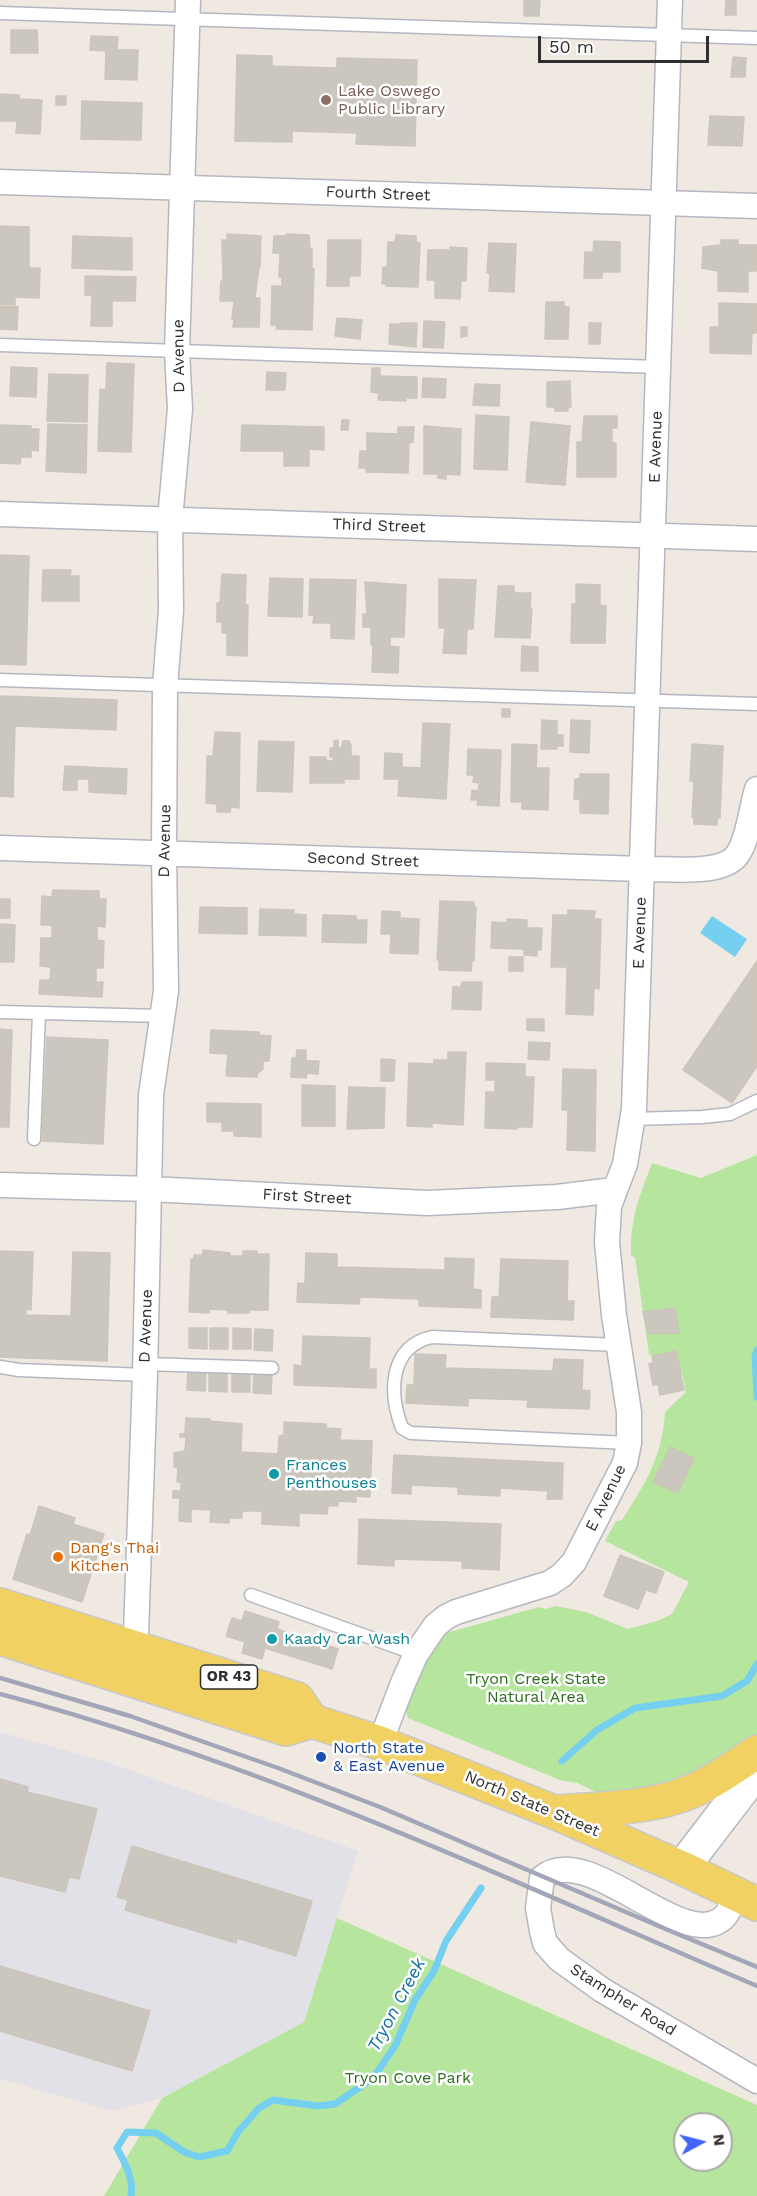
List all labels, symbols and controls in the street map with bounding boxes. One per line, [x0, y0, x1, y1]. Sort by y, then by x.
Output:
scale bar [541, 24, 712, 62]
text: 50 m [549, 36, 594, 57]
place label: Lake Oswego Public Library [338, 81, 445, 119]
marker: Lake Oswego Public Library [319, 93, 333, 107]
street label: Fourth Street [325, 183, 431, 205]
street label: D Avenue [169, 319, 189, 393]
street label: E Avenue [645, 411, 667, 483]
street label: Third Street [332, 515, 426, 537]
street label: D Avenue [155, 804, 175, 878]
street label: Second Street [307, 848, 419, 872]
street label: E Avenue [629, 897, 651, 969]
street label: First Street [262, 1185, 352, 1209]
street label: D Avenue [135, 1289, 157, 1363]
place label: Frances Penthouses [286, 1455, 377, 1493]
street label: E Avenue [582, 1461, 630, 1535]
marker: Frances Penthouses [267, 1467, 281, 1481]
place label: Dang's Thai Kitchen [70, 1538, 159, 1576]
marker: Dang's Thai Kitchen [51, 1550, 65, 1564]
place label: Kaady Car Wash [284, 1629, 410, 1649]
marker: Kaady Car Wash [265, 1632, 279, 1646]
road number: OR 43 [200, 1665, 258, 1689]
park label: Tryon Creek State Natural Area [466, 1669, 606, 1707]
place label: North State & East Avenue [333, 1738, 445, 1776]
marker: North State & East Avenue [314, 1750, 328, 1764]
street label: North State Street [462, 1767, 602, 1841]
water label: Tryon Creek [363, 1955, 431, 2055]
street label: Stampher Road [566, 1960, 680, 2040]
park label: Tryon Cove Park [345, 2068, 471, 2088]
north arrow [673, 2112, 733, 2172]
text: N [709, 2133, 730, 2147]

